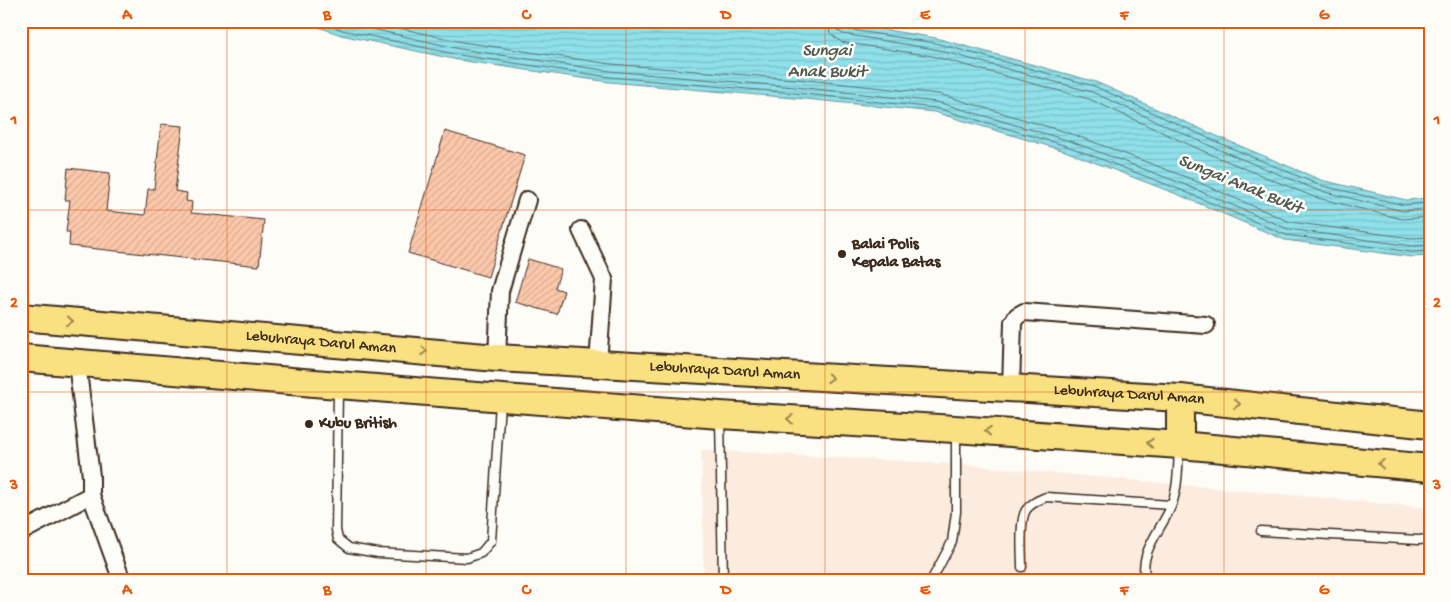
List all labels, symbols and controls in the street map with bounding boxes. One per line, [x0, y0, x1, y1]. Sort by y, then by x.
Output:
text: A [121, 7, 133, 26]
text: B [322, 7, 332, 26]
text: C [521, 7, 532, 26]
text: D [719, 7, 732, 26]
text: E [920, 7, 931, 26]
text: F [1119, 7, 1130, 26]
text: G [1319, 7, 1330, 26]
water label: Sungai Anak Bukit [788, 41, 870, 83]
text: 1 [10, 112, 17, 131]
text: 1 [1433, 112, 1440, 131]
water label: Sungai Anak Bukit [1175, 151, 1309, 221]
place label: Balai Polis Kepala Batas [851, 236, 942, 273]
marker: Balai Polis Kepala Batas [836, 248, 848, 260]
text: 2 [10, 295, 18, 314]
text: 2 [1433, 295, 1441, 314]
one-way arrow [66, 315, 74, 326]
street label: Lebuhraya Darul Aman [245, 327, 397, 359]
one-way arrow [420, 346, 428, 357]
street label: Lebuhraya Darul Aman [649, 357, 801, 385]
one-way arrow [826, 373, 834, 384]
street label: Lebuhraya Darul Aman [1053, 381, 1206, 410]
one-way arrow [1233, 398, 1241, 409]
one-way arrow [786, 414, 794, 425]
place label: Kubu British [318, 415, 397, 434]
marker: Kubu British [303, 418, 315, 430]
one-way arrow [983, 426, 991, 437]
one-way arrow [1145, 437, 1153, 448]
one-way arrow [1377, 459, 1385, 470]
text: 3 [9, 477, 18, 496]
text: 3 [1432, 477, 1441, 496]
text: A [121, 582, 133, 601]
text: B [322, 582, 332, 601]
text: C [521, 582, 532, 601]
text: D [719, 582, 732, 601]
text: E [920, 582, 931, 601]
text: F [1119, 582, 1130, 601]
text: G [1319, 582, 1330, 601]

